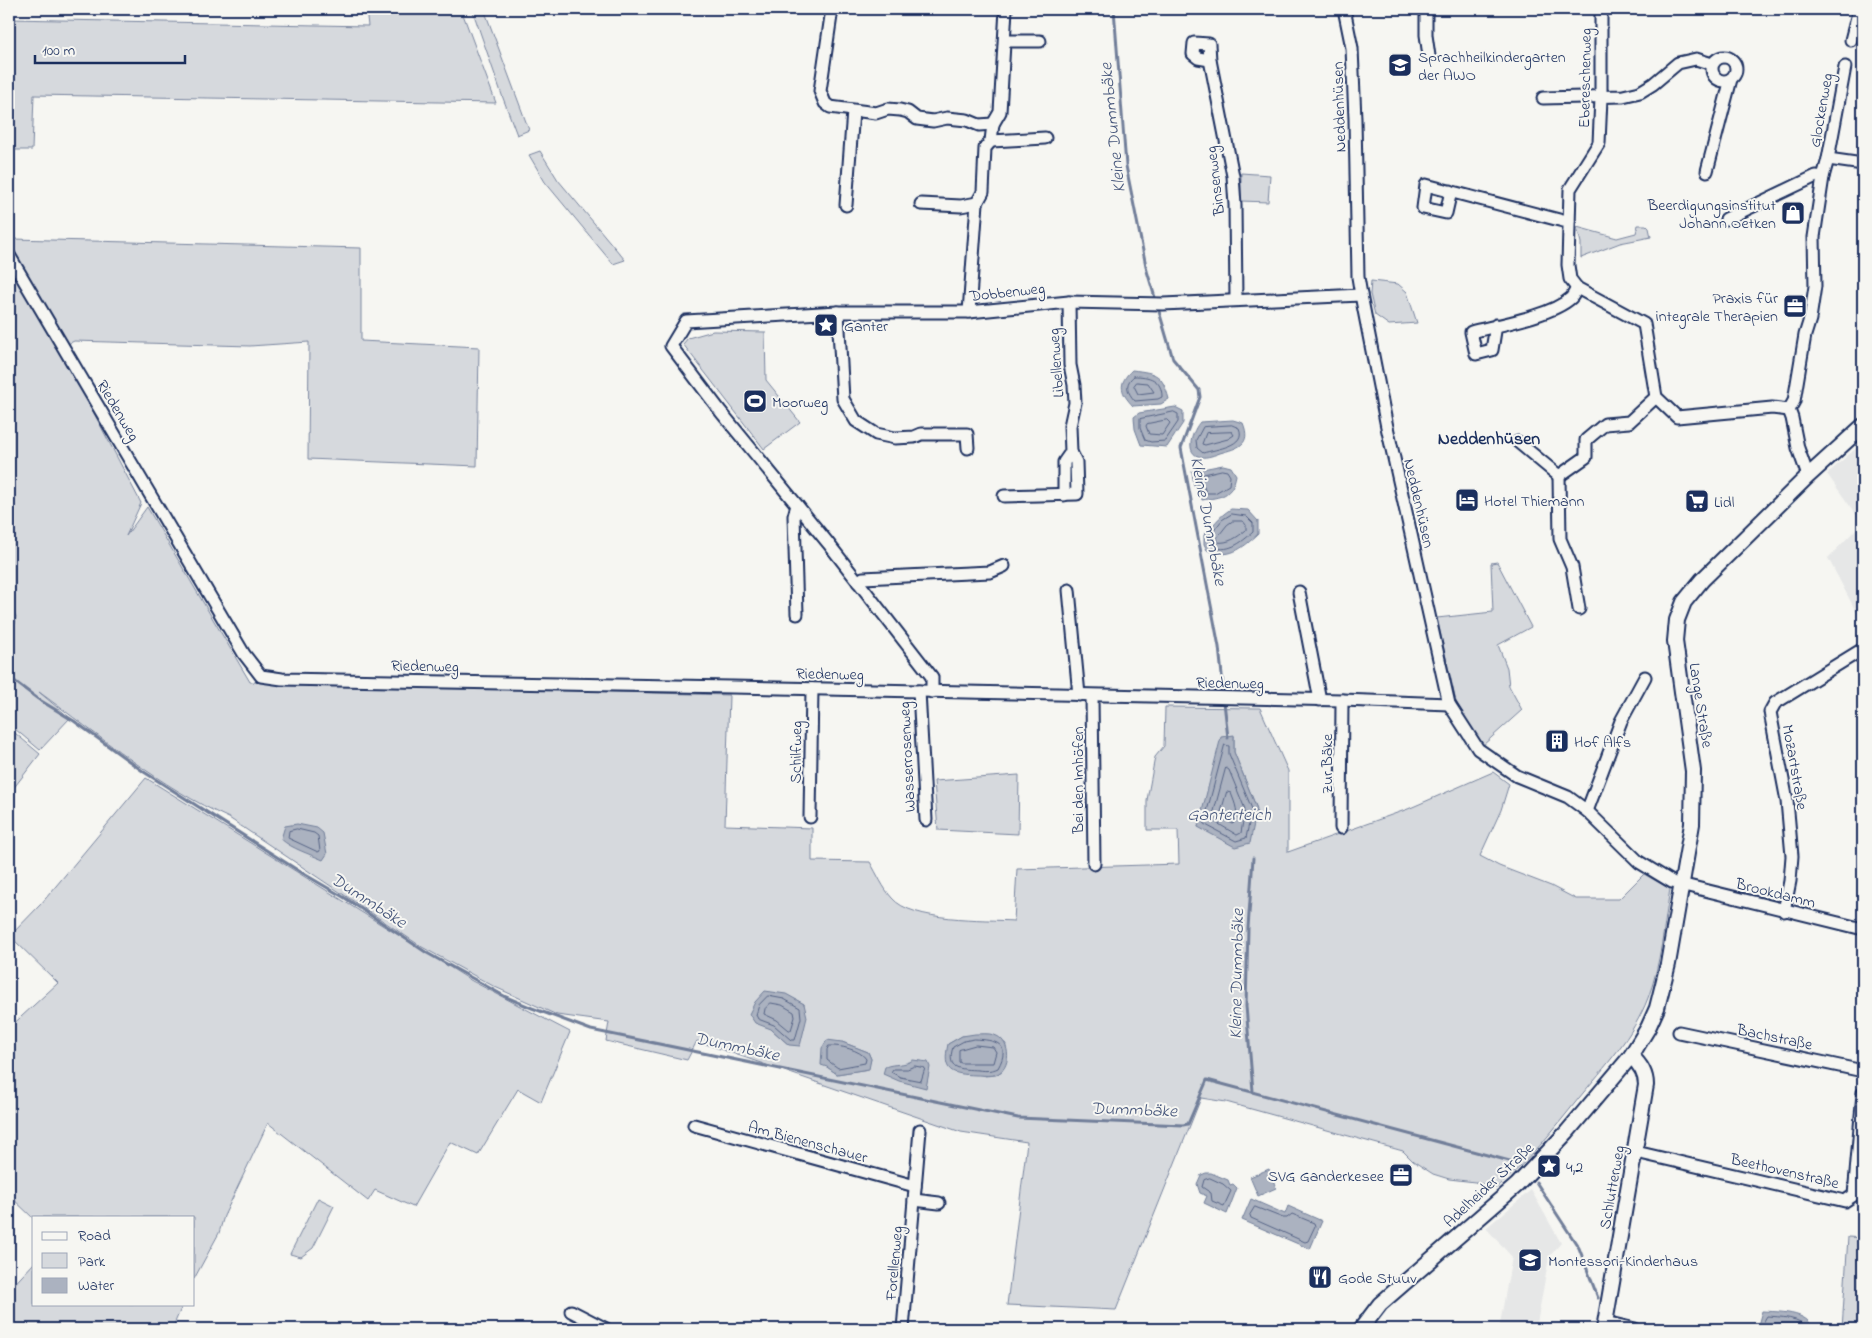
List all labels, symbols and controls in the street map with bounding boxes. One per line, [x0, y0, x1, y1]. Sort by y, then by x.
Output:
street label: Ebereschenweg [1573, 28, 1599, 128]
scale bar [35, 32, 185, 64]
text: 100 m [42, 40, 75, 62]
place label: Sprachheilkindergarten der AWO [1418, 46, 1566, 88]
school or university icon: Sprachheilkindergarten der AWO [1387, 52, 1413, 78]
water label: Kleine Dummbäke [1094, 61, 1134, 194]
street label: Neddenhüsen [1326, 61, 1354, 153]
street label: Glockenweg [1804, 71, 1840, 149]
street label: Binsenweg [1200, 145, 1232, 218]
place label: Beerdigungsinstitut Johann Oetken [1647, 194, 1777, 236]
shop icon: Beerdigungsinstitut Johann Oetken [1780, 200, 1806, 226]
street label: Dobbenweg [967, 277, 1046, 309]
place label: Praxis für integrale Therapien [1656, 287, 1778, 329]
office icon: Praxis für integrale Therapien [1782, 293, 1808, 319]
place icon: Ganter [813, 312, 839, 338]
place label: Ganter [844, 315, 888, 339]
street label: Libellenweg [1043, 327, 1071, 398]
street label: Riedenweg [90, 376, 145, 446]
sports icon: Moorweg [742, 388, 768, 414]
place label: Moorweg [772, 391, 828, 415]
district label: Neddenhüsen [1438, 427, 1540, 453]
water label: Kleine Dummbäke [1182, 455, 1232, 589]
street label: Neddenhüsen [1396, 456, 1440, 551]
hotel icon: Hotel Thiemann [1454, 487, 1480, 513]
supermarket icon: Lidl [1684, 488, 1710, 514]
place label: Hotel Thiemann [1484, 490, 1585, 514]
place label: Lidl [1714, 491, 1735, 515]
street label: Riedenweg [391, 654, 459, 680]
street label: Lange Straße [1681, 661, 1719, 750]
street label: Riedenweg [796, 662, 864, 688]
street label: Riedenweg [1196, 671, 1264, 697]
street label: Wasserrosenweg [893, 701, 923, 813]
street label: Schilfweg [784, 720, 810, 784]
street label: Mozartstraße [1775, 723, 1813, 813]
street label: Bei den Imhöfen [1067, 726, 1091, 835]
building icon: Hof Alfs [1544, 728, 1570, 754]
place label: Hof Alfs [1574, 731, 1631, 755]
street label: Zur Bäke [1316, 733, 1340, 794]
water label: Ganterteich [1187, 803, 1271, 829]
water label: Dummbäke [325, 867, 412, 936]
street label: Brookdamm [1732, 872, 1818, 915]
water label: Kleine Dummbäke [1224, 908, 1252, 1039]
street label: Bachstraße [1734, 1018, 1815, 1058]
water label: Dummbäke [692, 1026, 782, 1070]
water label: Dummbäke [1091, 1097, 1178, 1126]
street label: Am Bienenschauer [745, 1115, 870, 1170]
street label: Adelheider Straße [1439, 1136, 1541, 1234]
street label: Schlutterweg [1594, 1144, 1632, 1231]
street label: Beethovenstraße [1727, 1148, 1842, 1196]
place icon: 4,2 [1536, 1153, 1562, 1179]
place label: 4,2 [1566, 1156, 1583, 1180]
office icon: SVG Ganderkesee [1388, 1162, 1414, 1188]
place label: SVG Ganderkesee [1268, 1165, 1385, 1189]
legend [32, 1216, 195, 1306]
text: Road [78, 1225, 111, 1247]
street label: Forellenweg [880, 1225, 910, 1302]
school or university icon: Montessori-Kinderhaus [1517, 1247, 1543, 1273]
place label: Montessori-Kinderhaus [1548, 1250, 1698, 1274]
text: Park [78, 1251, 106, 1273]
restaurant icon: Gode Stuuv [1307, 1264, 1333, 1290]
place label: Gode Stuuv [1338, 1267, 1417, 1291]
text: Water [78, 1275, 114, 1297]

